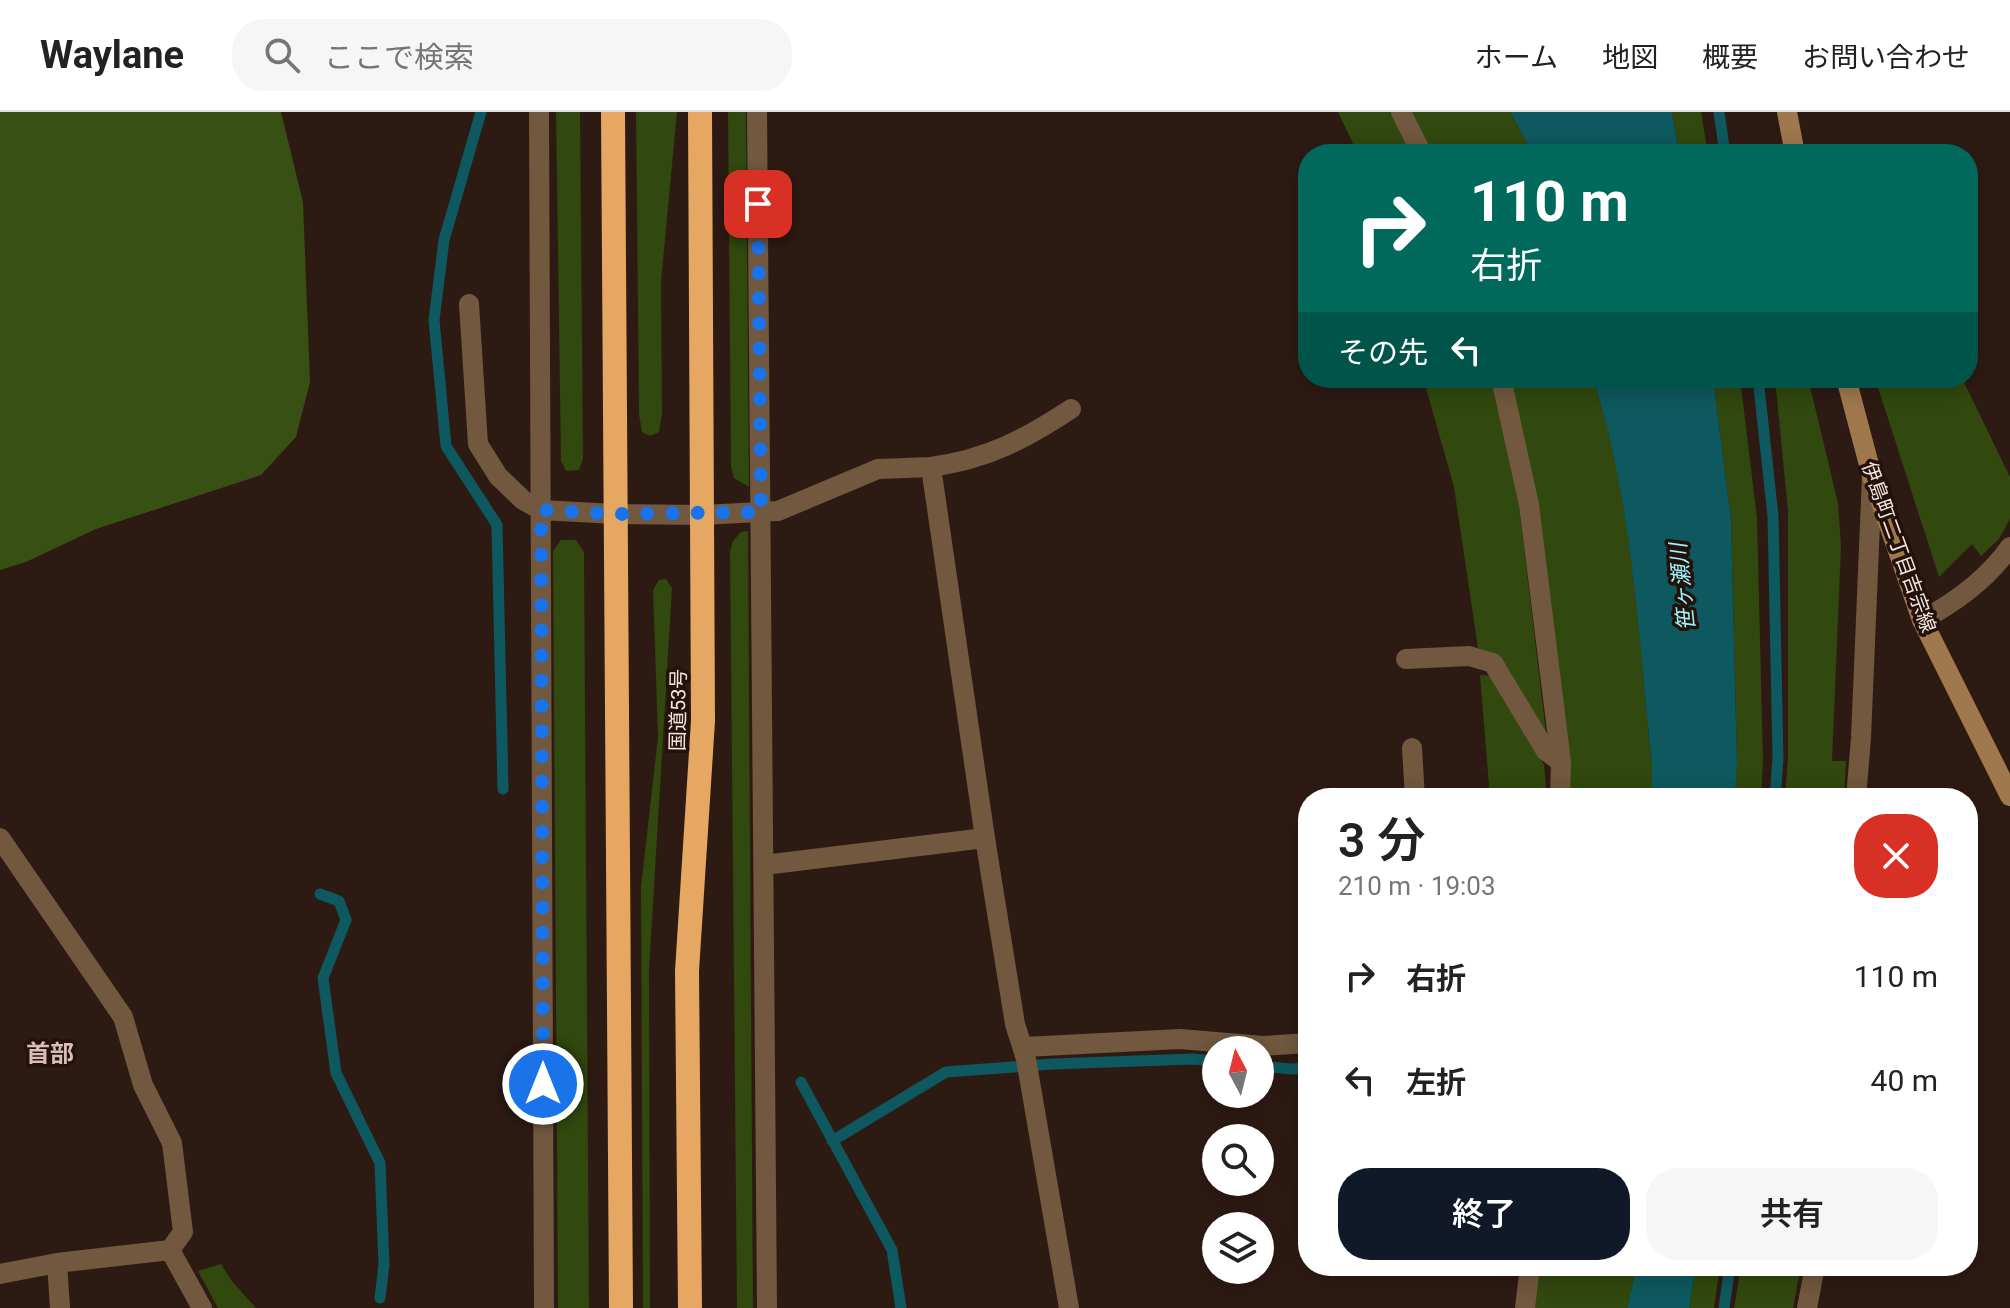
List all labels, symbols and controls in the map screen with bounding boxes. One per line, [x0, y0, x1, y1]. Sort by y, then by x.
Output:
search box [232, 19, 792, 91]
text: Waylane [40, 33, 184, 77]
icon: search [260, 33, 304, 77]
text: ここで検索 [324, 40, 474, 75]
text: ホーム [1475, 41, 1558, 74]
text: 地図 [1602, 41, 1658, 74]
text: 概要 [1702, 41, 1758, 74]
text: お問い合わせ [1802, 41, 1970, 74]
text: 110 m [1470, 169, 1629, 235]
pin [724, 170, 792, 238]
icon: right [1338, 176, 1442, 280]
icon: arrive [736, 182, 780, 226]
text: 右折 [1470, 245, 1542, 287]
icon: left [1444, 328, 1488, 372]
text: その先 [1338, 335, 1428, 370]
street label: 伊島町二丁目吉宗線 [1857, 458, 1941, 636]
water label: 笹ヶ瀬川 [1665, 540, 1700, 632]
street label: 国道53号 [665, 669, 691, 751]
text: 3 分 [1338, 812, 1425, 869]
button: close [1854, 814, 1938, 898]
text: 210 m · 19:03 [1338, 871, 1496, 901]
icon: right [1338, 954, 1382, 998]
text: 110 m [1854, 959, 1938, 994]
text: 右折 [1406, 961, 1466, 996]
north arrow [1202, 1036, 1274, 1108]
map controls [1202, 1036, 1274, 1284]
district label: 首部 [26, 1040, 74, 1068]
position arrow [501, 1042, 585, 1126]
icon: left [1338, 1058, 1382, 1102]
text: 40 m [1871, 1063, 1938, 1098]
text: 左折 [1406, 1065, 1466, 1100]
button: search [1202, 1124, 1274, 1196]
button: 終了 [1338, 1168, 1630, 1260]
button: 共有 [1646, 1168, 1938, 1260]
button: layers [1202, 1212, 1274, 1284]

